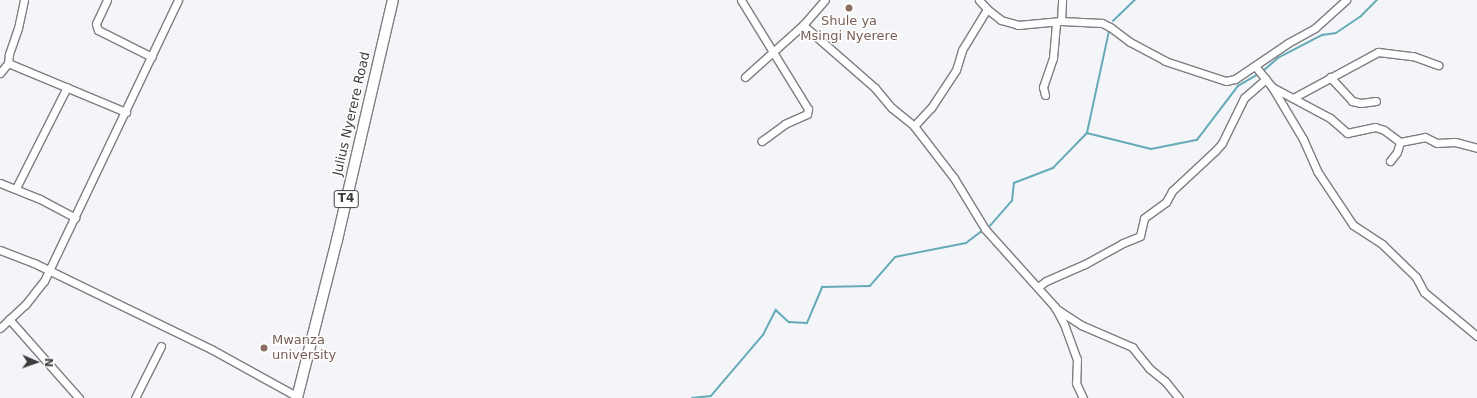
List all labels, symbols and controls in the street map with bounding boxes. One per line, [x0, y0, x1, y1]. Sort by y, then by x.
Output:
marker: Shule ya Msingi Nyerere [844, 3, 854, 13]
place label: Shule ya Msingi Nyerere [800, 14, 898, 45]
street label: Julius Nyerere Road [330, 51, 374, 177]
road number: T4 [333, 189, 359, 209]
place label: Mwanza university [272, 333, 336, 364]
north arrow [16, 342, 56, 382]
marker: Mwanza university [259, 343, 269, 353]
text: N [42, 358, 55, 367]

